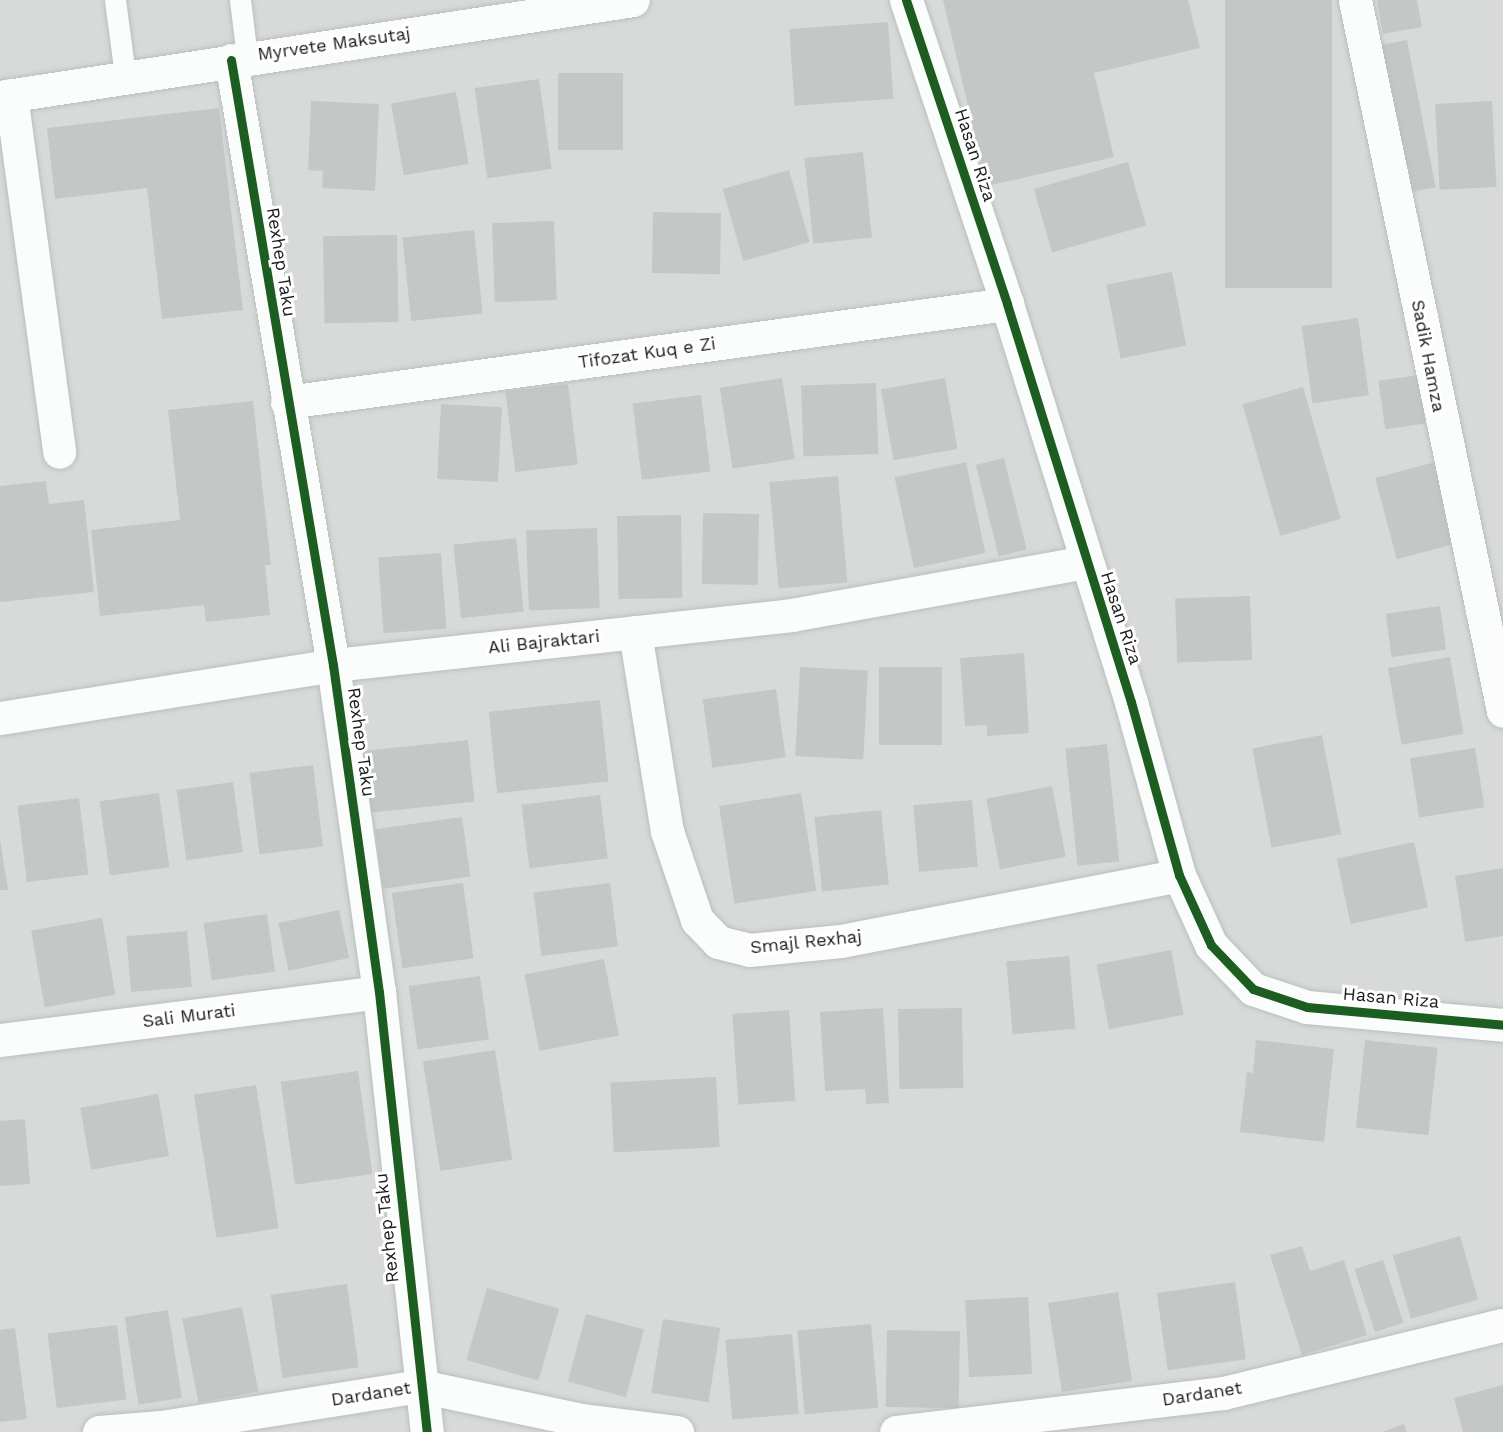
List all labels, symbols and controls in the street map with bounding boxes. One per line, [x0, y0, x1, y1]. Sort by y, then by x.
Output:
street label: Myrvete Maksutaj [256, 23, 412, 65]
street label: Hasan Riza [950, 106, 1000, 204]
street label: Rexhep Taku [262, 206, 300, 318]
street label: Sadik Hamza [1407, 298, 1449, 414]
street label: Tifozat Kuq e Zi [577, 333, 717, 373]
street label: Hasan Riza [1096, 569, 1146, 667]
street label: Ali Bajraktari [487, 625, 601, 659]
street label: Rexhep Taku [343, 686, 379, 798]
street label: Smajl Rexhaj [749, 925, 863, 959]
street label: Hasan Riza [1342, 983, 1440, 1013]
street label: Sali Murati [141, 1000, 237, 1032]
street label: Rexhep Taku [370, 1172, 404, 1284]
street label: Dardanet [330, 1377, 412, 1411]
street label: Dardanet [1161, 1377, 1243, 1411]

